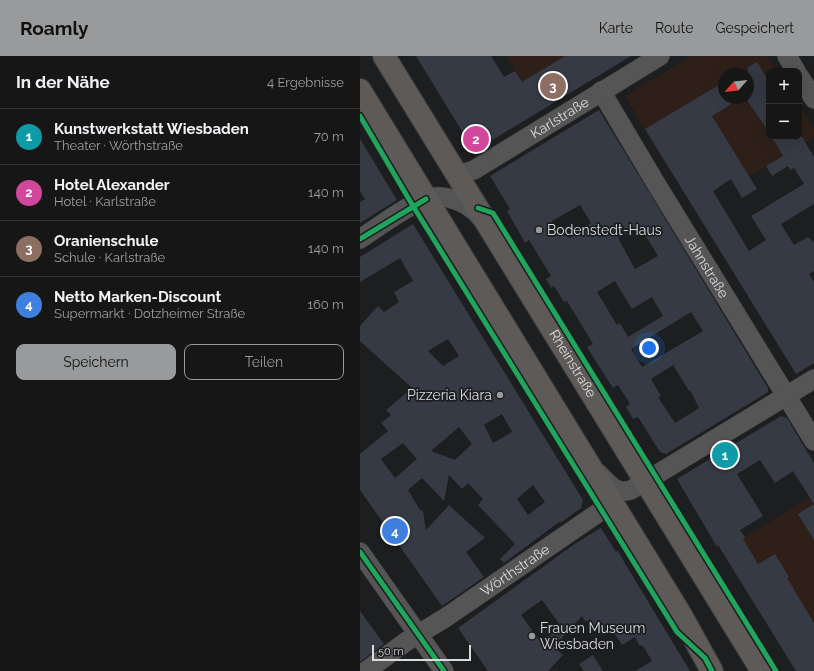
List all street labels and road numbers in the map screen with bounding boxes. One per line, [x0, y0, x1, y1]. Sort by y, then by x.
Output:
street label: Karlstraße [527, 94, 592, 141]
street label: Jahnstraße [682, 232, 732, 301]
street label: Rheinstraße [546, 327, 600, 400]
street label: Wörthstraße [477, 541, 552, 599]

